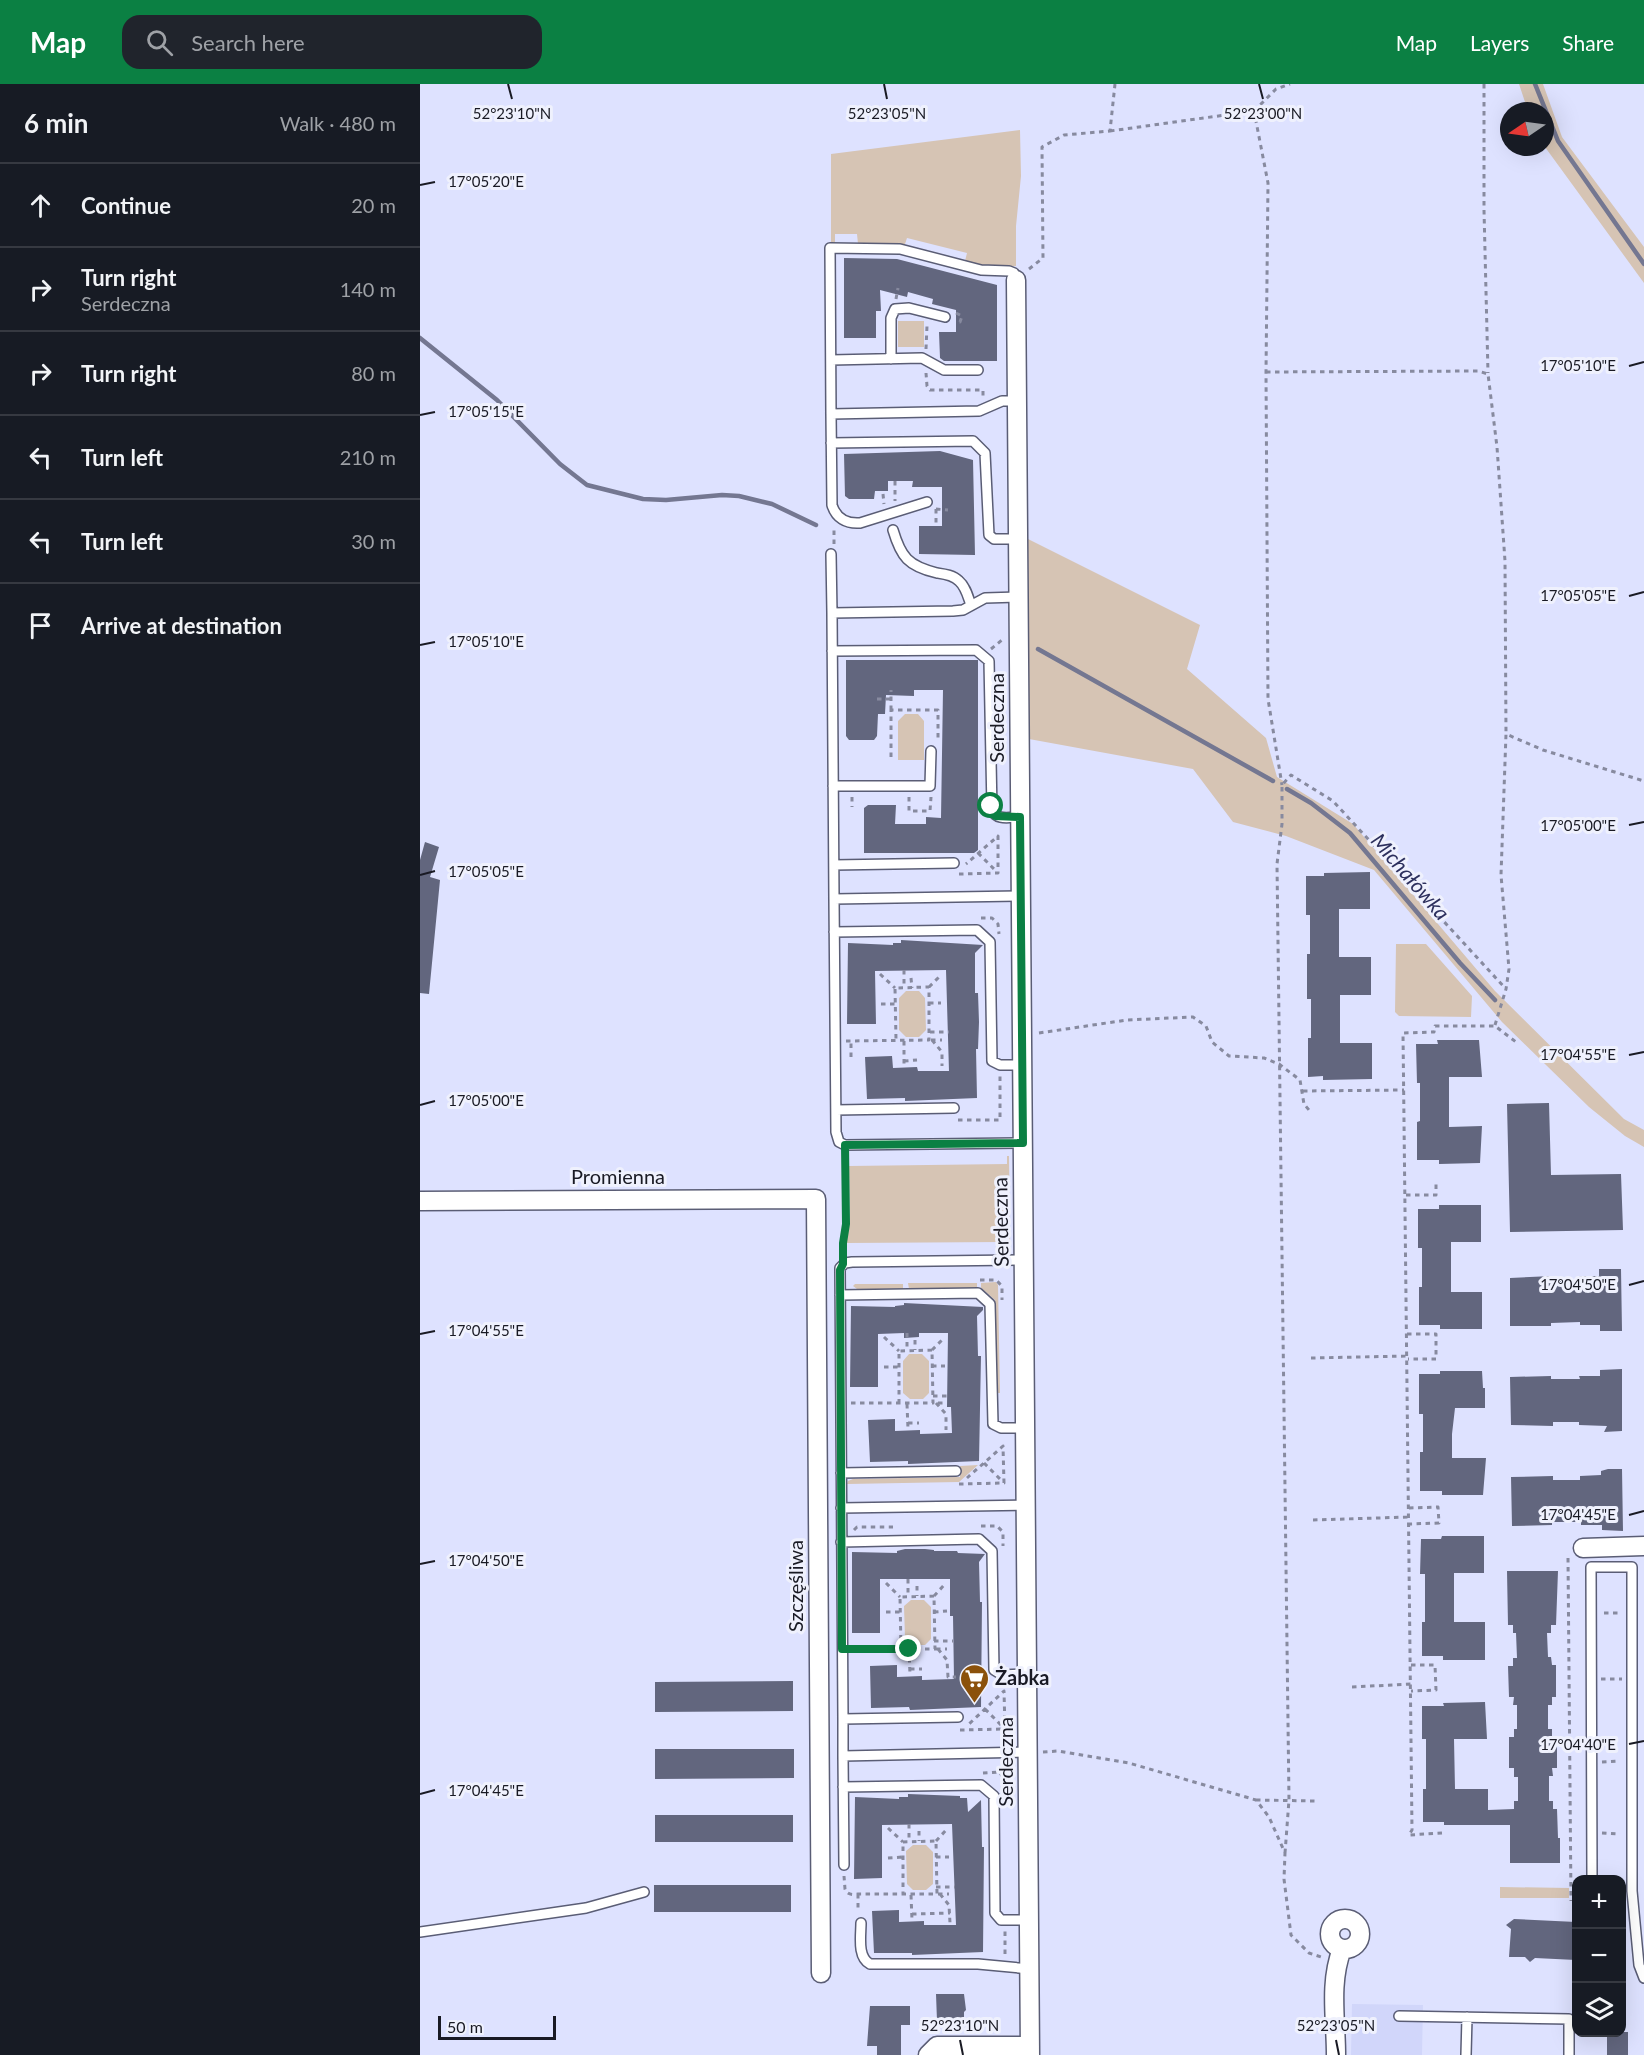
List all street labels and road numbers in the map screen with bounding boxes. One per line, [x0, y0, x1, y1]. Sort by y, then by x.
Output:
street label: Serdeczna [984, 673, 1008, 763]
street label: Promienna [571, 1164, 665, 1188]
street label: Serdeczna [987, 1177, 1013, 1267]
street label: Szczęśliwa [783, 1540, 807, 1632]
street label: Serdeczna [993, 1717, 1017, 1807]

